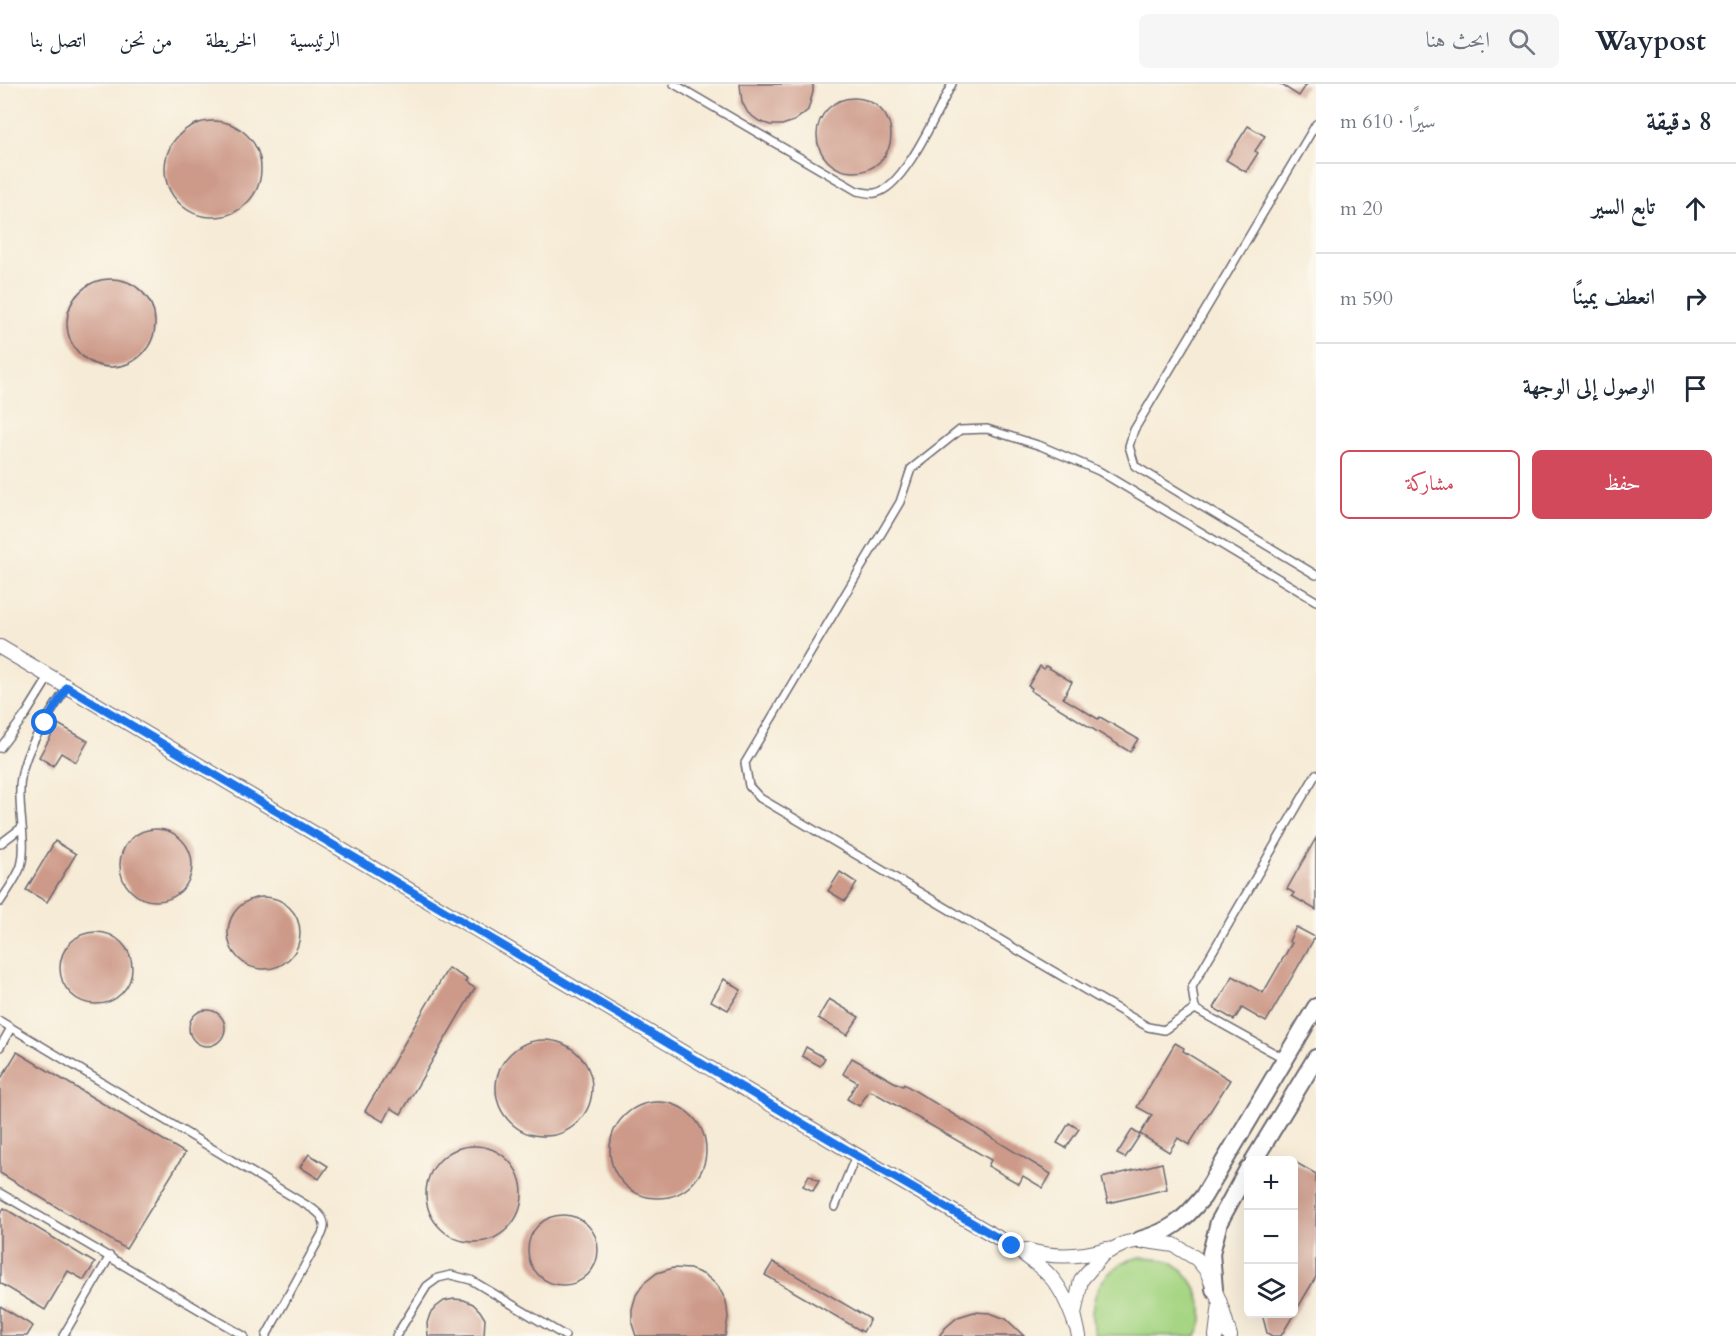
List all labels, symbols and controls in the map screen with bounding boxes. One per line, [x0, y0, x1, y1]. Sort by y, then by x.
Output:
search box [1139, 14, 1559, 68]
text: Waypost [1595, 22, 1706, 60]
text: ابحث هنا [1425, 25, 1490, 55]
icon: search [1505, 25, 1538, 58]
text: اتصل بنا [30, 26, 86, 55]
text: من نحن [119, 26, 173, 55]
text: الخريطة [206, 26, 257, 55]
text: الرئيسية [290, 26, 340, 55]
text: 8 دقيقة [1646, 104, 1712, 139]
text: سيرًا · 610 m [1340, 108, 1436, 135]
text: تابع السير [1592, 192, 1655, 222]
icon: ahead [1679, 192, 1712, 225]
text: 20 m [1340, 195, 1383, 222]
text: انعطف يمينًا [1572, 282, 1655, 312]
icon: right [1679, 282, 1712, 315]
text: 590 m [1340, 285, 1393, 312]
text: الوصول إلى الوجهة [1523, 372, 1655, 402]
icon: arrive [1679, 372, 1712, 405]
button: مشاركة [1340, 450, 1520, 519]
button: حفظ [1532, 450, 1712, 519]
route start [31, 709, 57, 735]
map controls [1244, 1156, 1298, 1318]
button: + [1244, 1156, 1298, 1210]
button: − [1244, 1210, 1298, 1264]
route end [998, 1232, 1024, 1258]
button: layers [1244, 1264, 1298, 1318]

